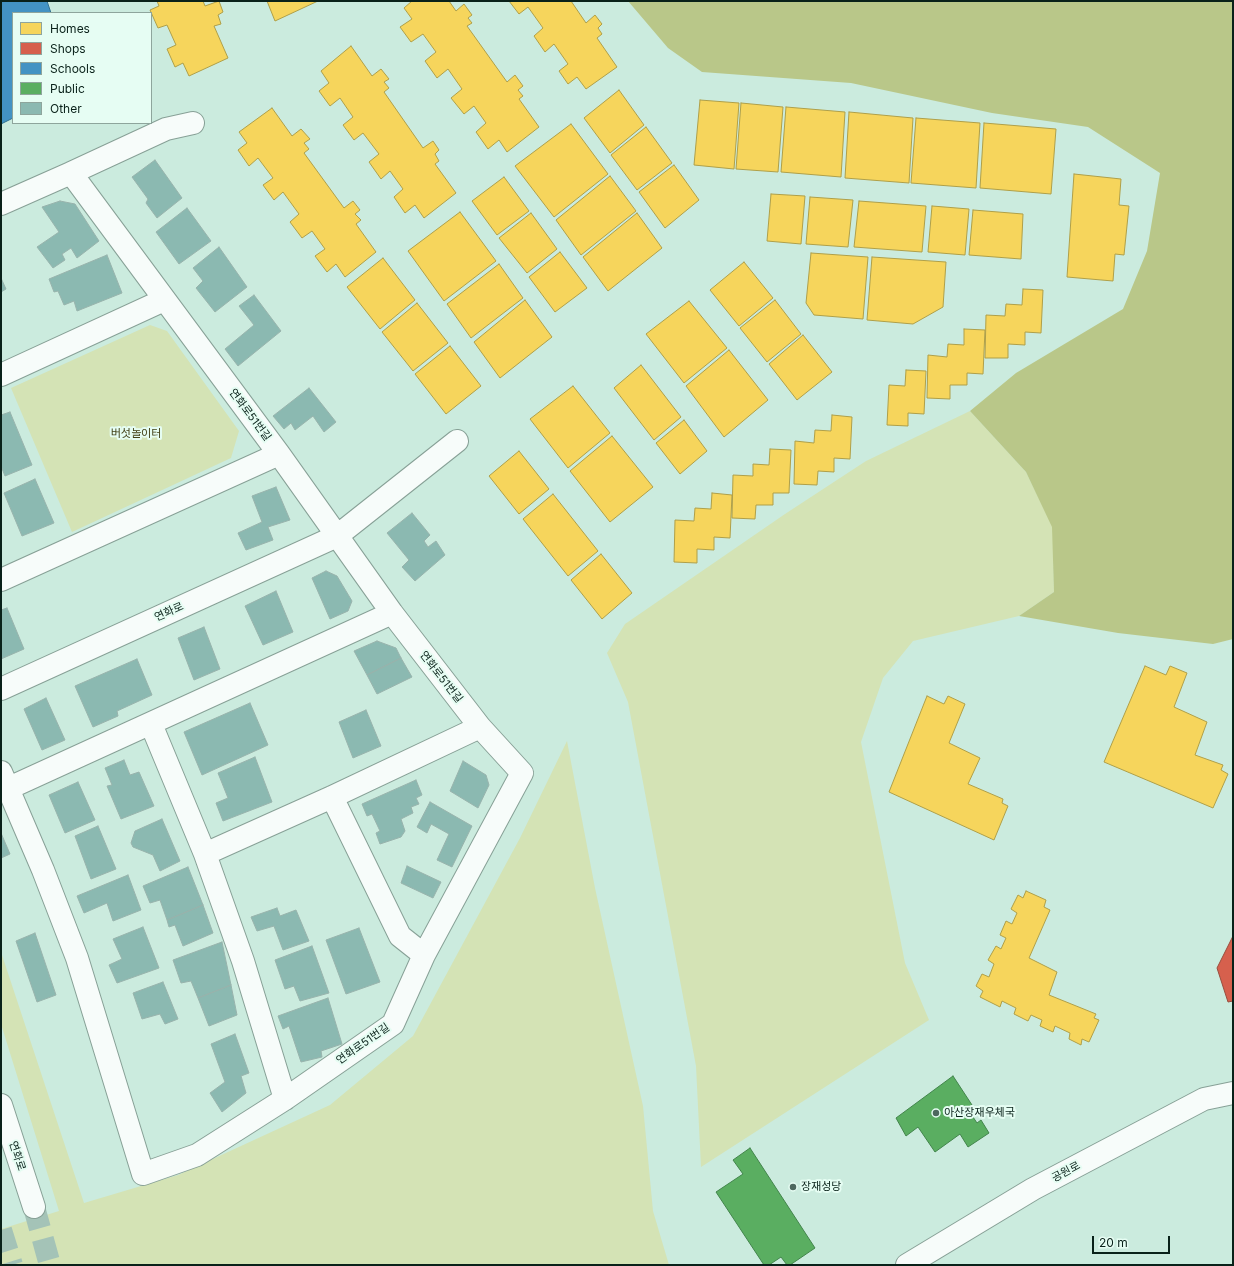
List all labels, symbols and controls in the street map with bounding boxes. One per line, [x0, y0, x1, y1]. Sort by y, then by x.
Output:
legend [12, 12, 152, 124]
text: Homes [50, 21, 90, 36]
text: Shops [50, 41, 86, 56]
text: Schools [50, 61, 95, 76]
text: Public [50, 81, 85, 96]
text: Other [50, 101, 82, 116]
street label: 연화로51번길 [226, 386, 274, 444]
park label: 버섯놀이터 [111, 427, 161, 441]
street label: 연화로 [152, 600, 186, 624]
street label: 연화로51번길 [417, 649, 465, 705]
street label: 연화로51번길 [334, 1021, 392, 1067]
place label: 아산장재우체국 [944, 1106, 1015, 1120]
marker: 아산장재우체국 [931, 1108, 941, 1118]
street label: 연화로 [6, 1140, 28, 1172]
street label: 공원로 [1049, 1159, 1083, 1185]
place label: 장재성당 [801, 1180, 841, 1194]
marker: 장재성당 [788, 1182, 798, 1192]
scale bar [1094, 1228, 1172, 1254]
text: 20 m [1099, 1235, 1128, 1250]

